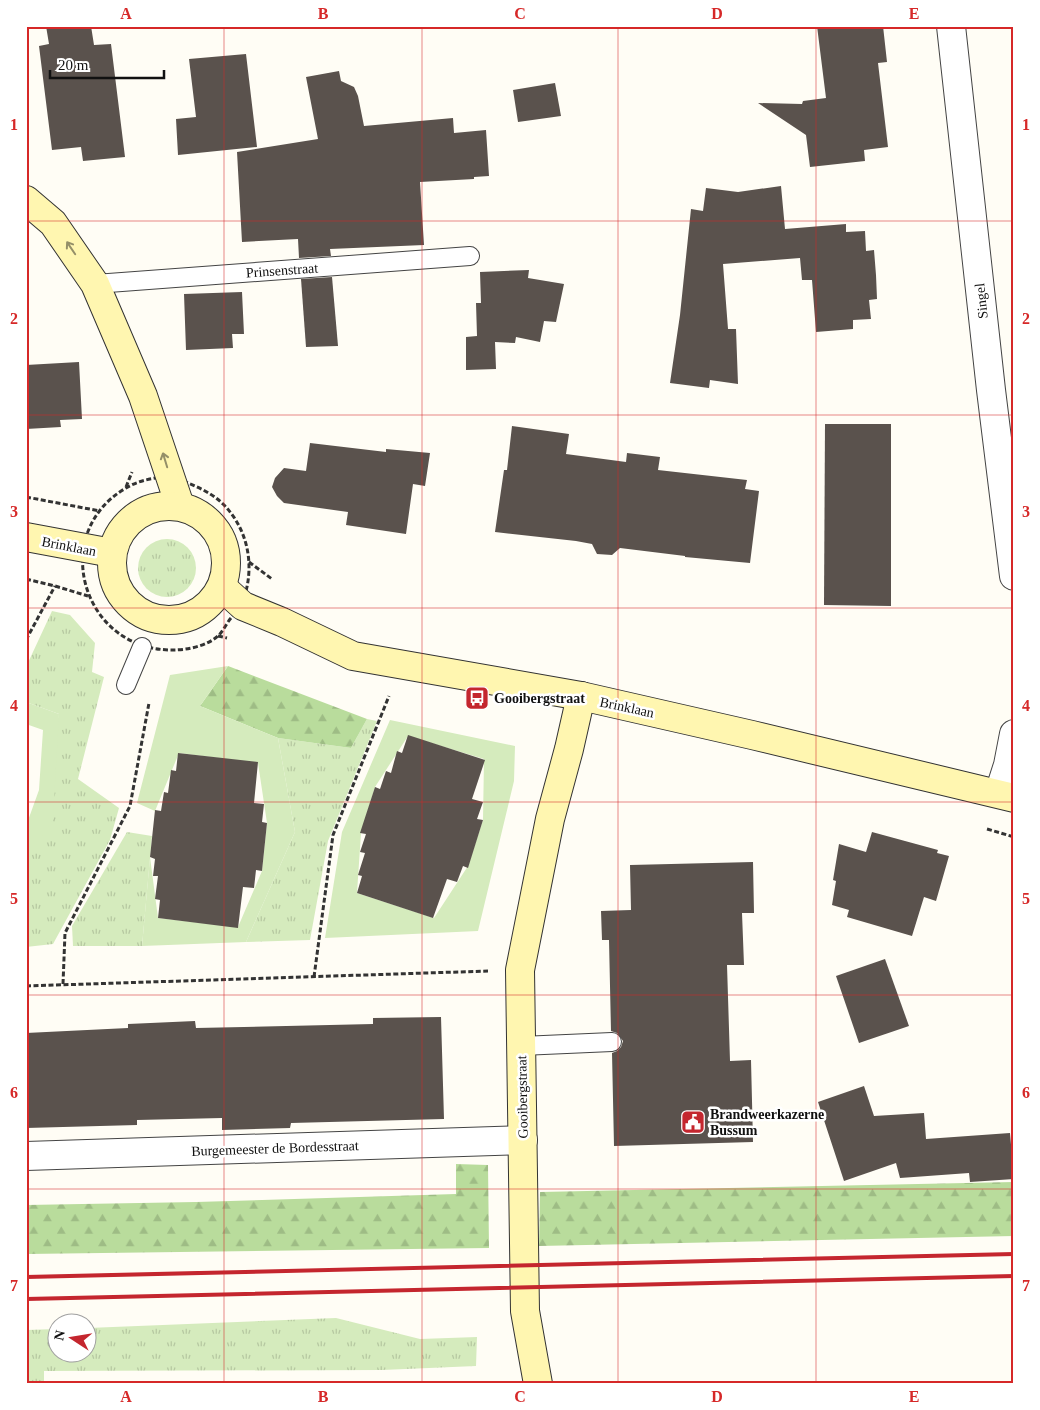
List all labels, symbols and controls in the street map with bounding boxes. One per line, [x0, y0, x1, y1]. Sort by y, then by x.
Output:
text: A [120, 5, 132, 22]
text: B [318, 5, 329, 22]
text: C [514, 5, 526, 22]
text: D [711, 5, 723, 22]
text: E [909, 5, 919, 22]
scale bar [50, 48, 164, 80]
text: 20 m [58, 57, 89, 73]
text: 1 [10, 116, 18, 133]
text: 1 [1022, 116, 1030, 133]
one-way arrow [66, 242, 76, 256]
street label: Prinsenstraat [245, 260, 319, 281]
street label: Singel [972, 282, 991, 320]
text: 2 [10, 310, 18, 327]
text: 2 [1022, 310, 1030, 327]
one-way arrow [159, 452, 169, 468]
text: 3 [10, 503, 18, 520]
text: 3 [1022, 503, 1030, 520]
street label: Brinklaan [40, 534, 97, 559]
bus stop icon: Gooibergstraat [464, 685, 490, 711]
place label: Gooibergstraat [494, 691, 585, 706]
street label: Brinklaan [598, 694, 655, 721]
text: 4 [10, 697, 18, 714]
text: 4 [1022, 697, 1030, 714]
text: 5 [10, 890, 18, 907]
text: 5 [1022, 890, 1030, 907]
street label: Gooibergstraat [514, 1055, 531, 1139]
text: 6 [10, 1084, 18, 1101]
text: 6 [1022, 1084, 1030, 1101]
place label: Brandweerkazerne Bussum [710, 1107, 824, 1138]
public building icon: Brandweerkazerne Bussum [680, 1109, 706, 1135]
street label: Burgemeester de Bordesstraat [191, 1138, 359, 1159]
text: 7 [10, 1277, 18, 1294]
text: 7 [1022, 1277, 1030, 1294]
north arrow [48, 1312, 98, 1362]
text: N [51, 1329, 68, 1342]
text: A [120, 1388, 132, 1405]
text: B [318, 1388, 329, 1405]
text: C [514, 1388, 526, 1405]
text: D [711, 1388, 723, 1405]
text: E [909, 1388, 919, 1405]

